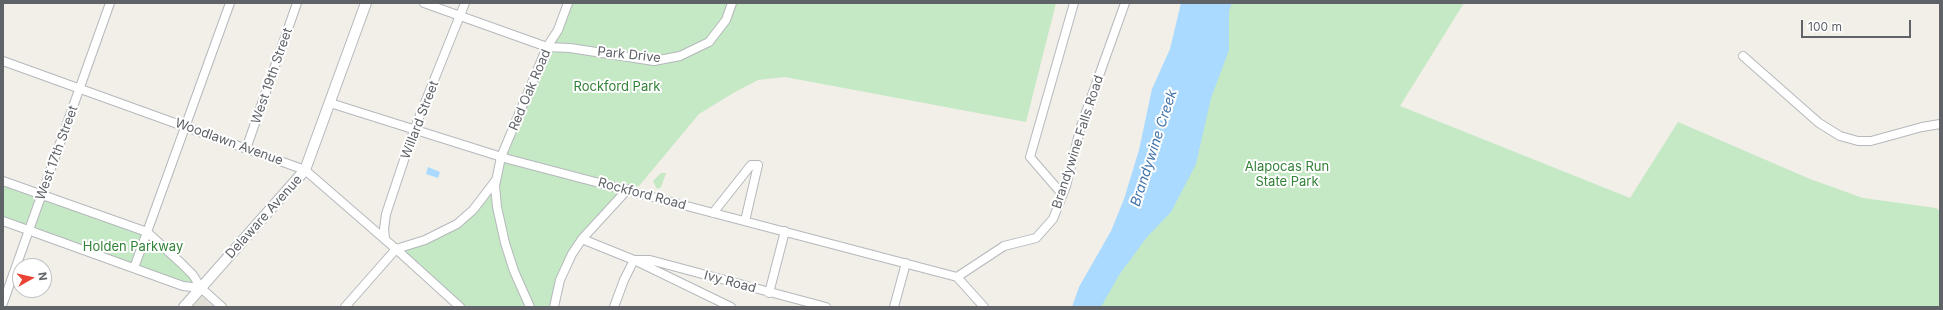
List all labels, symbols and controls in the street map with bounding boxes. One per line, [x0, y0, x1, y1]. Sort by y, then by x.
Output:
scale bar [1803, 12, 1913, 38]
text: 100 m [1808, 19, 1842, 34]
street label: West 19th Street [248, 26, 296, 126]
street label: Park Drive [596, 44, 662, 66]
street label: Red Oak Road [506, 47, 554, 133]
street label: Brandywine Falls Road [1049, 73, 1107, 211]
street label: Willard Street [398, 79, 442, 161]
park label: Rockford Park [574, 79, 660, 95]
water label: Brandywine Creek [1127, 87, 1181, 209]
street label: West 17th Street [33, 104, 81, 202]
street label: Woodlawn Avenue [173, 115, 285, 169]
park label: Alapocas Run State Park [1245, 159, 1329, 190]
street label: Delaware Avenue [222, 172, 306, 262]
street label: Rockford Road [596, 175, 688, 213]
park label: Holden Parkway [83, 239, 183, 255]
north arrow [12, 258, 52, 298]
street label: Ivy Road [702, 268, 758, 296]
text: N [35, 271, 50, 282]

